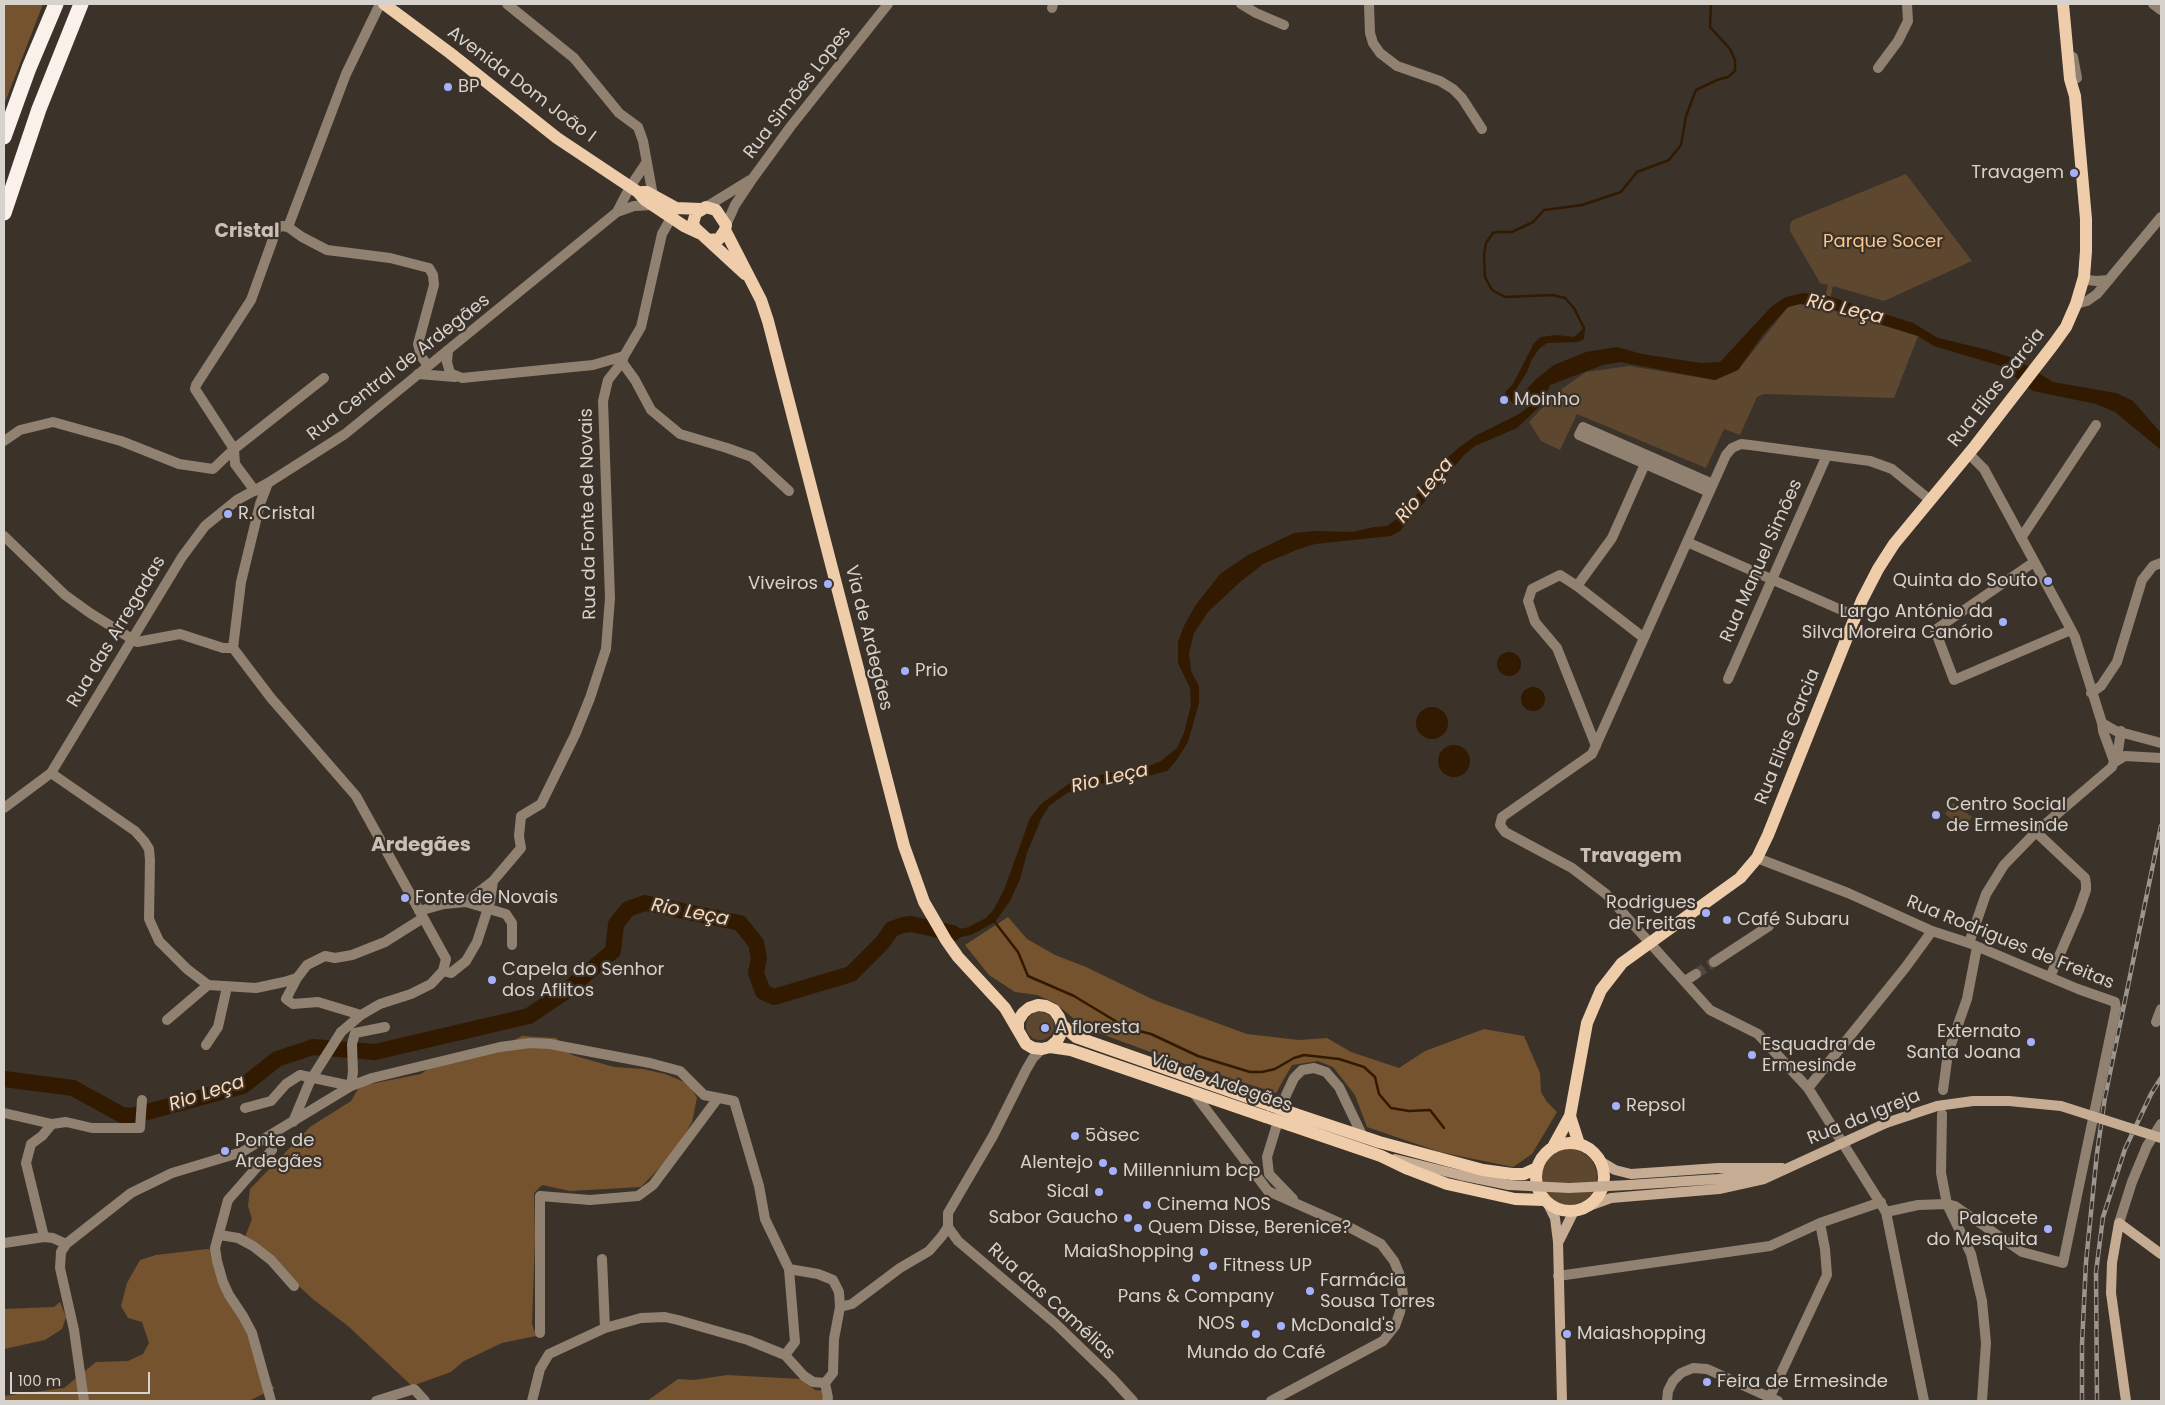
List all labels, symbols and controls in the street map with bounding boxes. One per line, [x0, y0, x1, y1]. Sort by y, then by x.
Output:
street label: Avenida Dom João I [443, 22, 599, 148]
street label: Rua Simões Lopes [740, 23, 856, 163]
place label: BP [458, 76, 479, 98]
marker: BP [442, 81, 454, 93]
place label: Travagem [1971, 162, 2064, 184]
marker: Travagem [2068, 167, 2080, 179]
district label: Cristal [214, 221, 280, 243]
park label: Parque Socer [1823, 231, 1943, 253]
street label: Rua Central de Ardegães [303, 290, 495, 446]
water label: Rio Leça [1804, 290, 1886, 330]
street label: Rua Elias Garcia [1944, 324, 2050, 452]
place label: Moinho [1514, 389, 1580, 411]
marker: Moinho [1498, 394, 1510, 406]
street label: Rua da Fonte de Novais [576, 408, 602, 620]
water label: Rio Leça [1391, 454, 1459, 528]
street label: Rua Manuel Simões [1716, 476, 1808, 646]
place label: R. Cristal [238, 503, 315, 525]
marker: R. Cristal [222, 508, 234, 520]
street label: Rua das Arregadas [63, 552, 171, 712]
street label: Via de Ardegães [840, 563, 896, 713]
place label: Quinta do Souto [1893, 570, 2038, 592]
place label: Viveiros [748, 573, 818, 595]
marker: Quinta do Souto [2042, 575, 2054, 587]
marker: Viveiros [822, 578, 834, 590]
place label: Largo António da Silva Moreira Canório [1802, 601, 1993, 644]
marker: Largo António da Silva Moreira Canório [1997, 616, 2009, 628]
place label: Prio [915, 660, 948, 682]
marker: Prio [899, 665, 911, 677]
street label: Rua Elias Garcia [1751, 666, 1825, 808]
water label: Rio Leça [1069, 759, 1151, 799]
place label: Centro Social de Ermesinde [1946, 794, 2068, 836]
marker: Centro Social de Ermesinde [1930, 809, 1942, 821]
district label: Ardegães [371, 834, 471, 858]
district label: Travagem [1580, 846, 1682, 868]
place label: Fonte de Novais [415, 887, 558, 909]
street label: Rua Rodrigues de Freitas [1903, 891, 2117, 995]
marker: Fonte de Novais [399, 892, 411, 904]
place label: Rodrigues de Freitas [1606, 892, 1696, 934]
water label: Rio Leça [649, 894, 731, 932]
marker: Rodrigues de Freitas [1700, 907, 1712, 919]
place label: Café Subaru [1737, 909, 1850, 931]
marker: Café Subaru [1721, 914, 1733, 926]
place label: Capela do Senhor dos Aflitos [502, 959, 664, 1002]
marker: Capela do Senhor dos Aflitos [486, 974, 498, 986]
place label: A floresta [1055, 1017, 1140, 1039]
place label: Externato Santa Joana [1906, 1021, 2021, 1064]
marker: A floresta [1039, 1022, 1051, 1034]
place label: Esquadra de Ermesinde [1762, 1034, 1876, 1076]
marker: Externato Santa Joana [2025, 1036, 2037, 1048]
street label: Via de Ardegães [1147, 1049, 1295, 1117]
marker: Esquadra de Ermesinde [1746, 1049, 1758, 1061]
water label: Rio Leça [166, 1071, 248, 1117]
street label: Rua da Igreja [1804, 1086, 1924, 1150]
place label: Repsol [1626, 1095, 1686, 1117]
marker: Repsol [1610, 1100, 1622, 1112]
place label: 5àsec [1085, 1125, 1140, 1147]
place label: Ponte de Ardegães [235, 1130, 322, 1172]
marker: 5àsec [1069, 1130, 1081, 1142]
marker: Ponte de Ardegães [219, 1145, 231, 1157]
place label: Alentejo [1020, 1152, 1093, 1174]
marker: Alentejo [1097, 1157, 1109, 1169]
place label: Millennium bcp [1123, 1160, 1261, 1182]
marker: Millennium bcp [1107, 1165, 1119, 1177]
place label: Sical [1046, 1181, 1089, 1203]
marker: Sical [1093, 1186, 1105, 1198]
place label: Cinema NOS [1157, 1194, 1271, 1216]
marker: Cinema NOS [1141, 1199, 1153, 1211]
place label: Sabor Gaucho [988, 1207, 1118, 1229]
place label: Palacete do Mesquita [1927, 1208, 2038, 1250]
marker: Sabor Gaucho [1122, 1212, 1134, 1224]
place label: Quem Disse, Berenice? [1148, 1217, 1351, 1239]
marker: Quem Disse, Berenice? [1132, 1222, 1144, 1234]
marker: Palacete do Mesquita [2042, 1223, 2054, 1235]
street label: Rua das Camélias [983, 1239, 1119, 1365]
place label: MaiaShopping [1064, 1241, 1194, 1263]
marker: MaiaShopping [1198, 1246, 1210, 1258]
place label: Fitness UP [1223, 1255, 1312, 1277]
marker: Fitness UP [1207, 1260, 1219, 1272]
place label: Farmácia Sousa Torres [1320, 1270, 1435, 1312]
marker: Pans & Company [1190, 1272, 1202, 1284]
marker: Farmácia Sousa Torres [1304, 1285, 1316, 1297]
place label: Pans & Company [1118, 1286, 1274, 1308]
place label: NOS [1198, 1313, 1235, 1335]
place label: McDonald's [1291, 1315, 1394, 1337]
marker: NOS [1239, 1318, 1251, 1330]
marker: McDonald's [1275, 1320, 1287, 1332]
place label: Maiashopping [1577, 1323, 1706, 1345]
marker: Mundo do Café [1250, 1328, 1262, 1340]
marker: Maiashopping [1561, 1328, 1573, 1340]
place label: Mundo do Café [1187, 1342, 1325, 1364]
scale bar [12, 1362, 152, 1394]
text: 100 m [18, 1370, 61, 1391]
place label: Feira de Ermesinde [1717, 1371, 1888, 1393]
marker: Feira de Ermesinde [1701, 1376, 1713, 1388]

